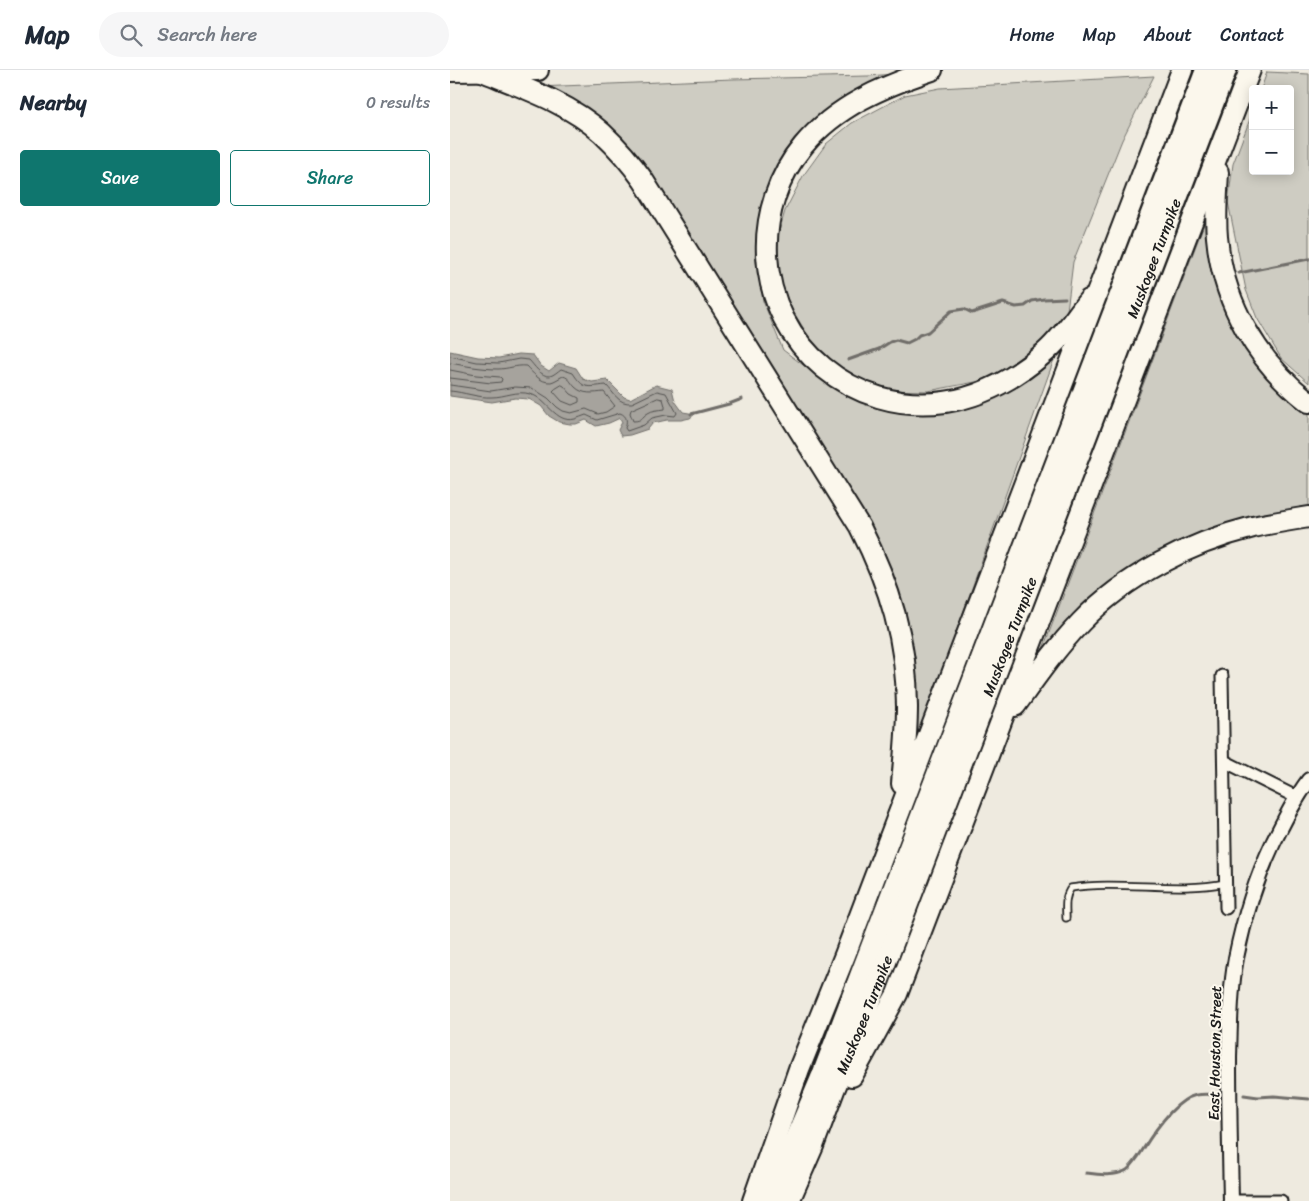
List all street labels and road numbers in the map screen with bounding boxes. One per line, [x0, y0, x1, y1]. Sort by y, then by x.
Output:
street label: Muskogee Turnpike [1120, 194, 1189, 322]
street label: Muskogee Turnpike [975, 573, 1045, 700]
street label: Muskogee Turnpike [829, 951, 900, 1078]
street label: East Houston Street [1201, 985, 1229, 1121]

